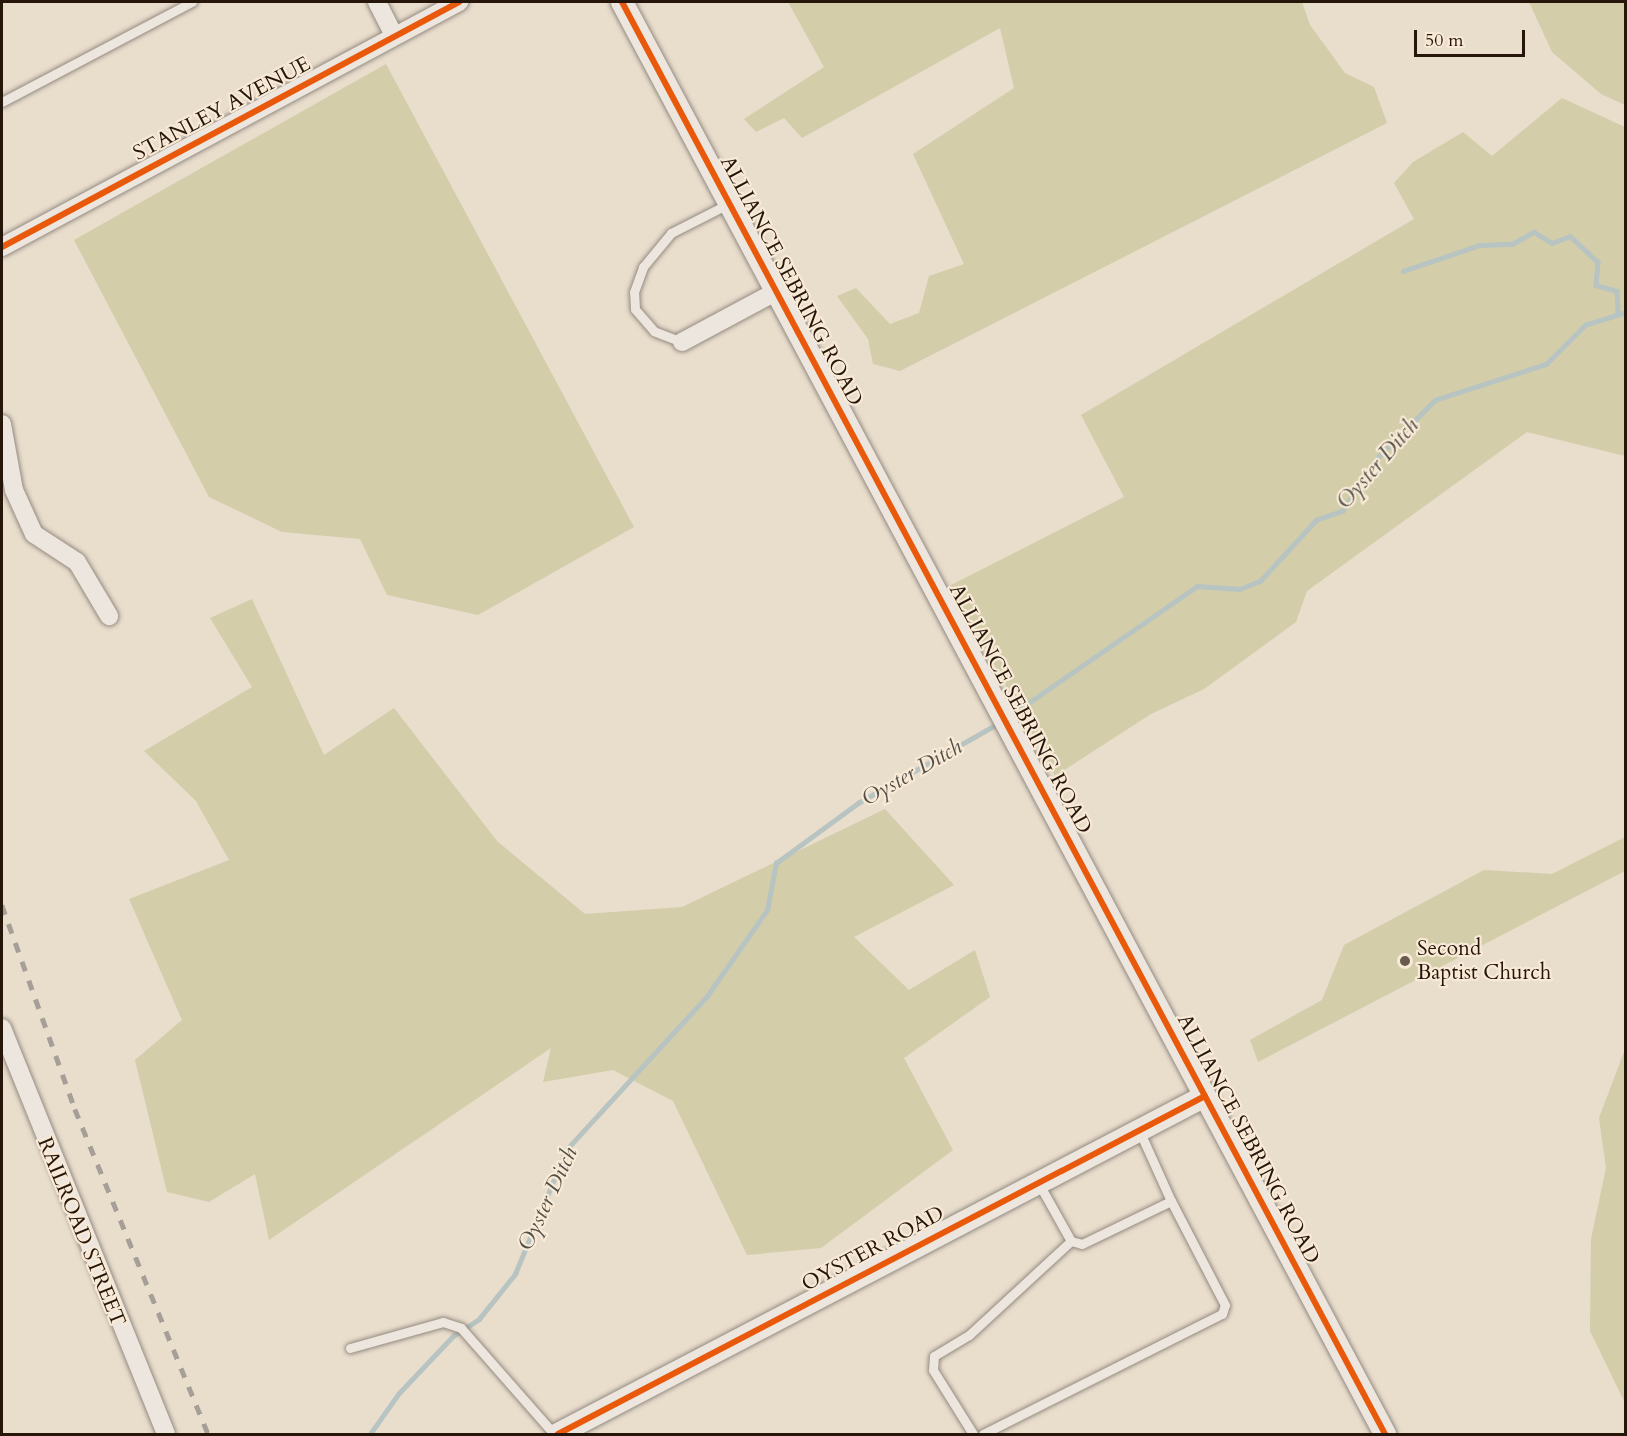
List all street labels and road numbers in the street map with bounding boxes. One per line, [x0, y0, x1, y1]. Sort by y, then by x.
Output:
street label: STANLEY AVENUE [129, 52, 315, 166]
street label: ALLIANCE SEBRING ROAD [714, 152, 868, 410]
street label: ALLIANCE SEBRING ROAD [943, 580, 1097, 838]
street label: ALLIANCE SEBRING ROAD [1171, 1010, 1325, 1268]
street label: RAILROAD STREET [32, 1134, 130, 1330]
street label: OYSTER ROAD [798, 1201, 948, 1297]

